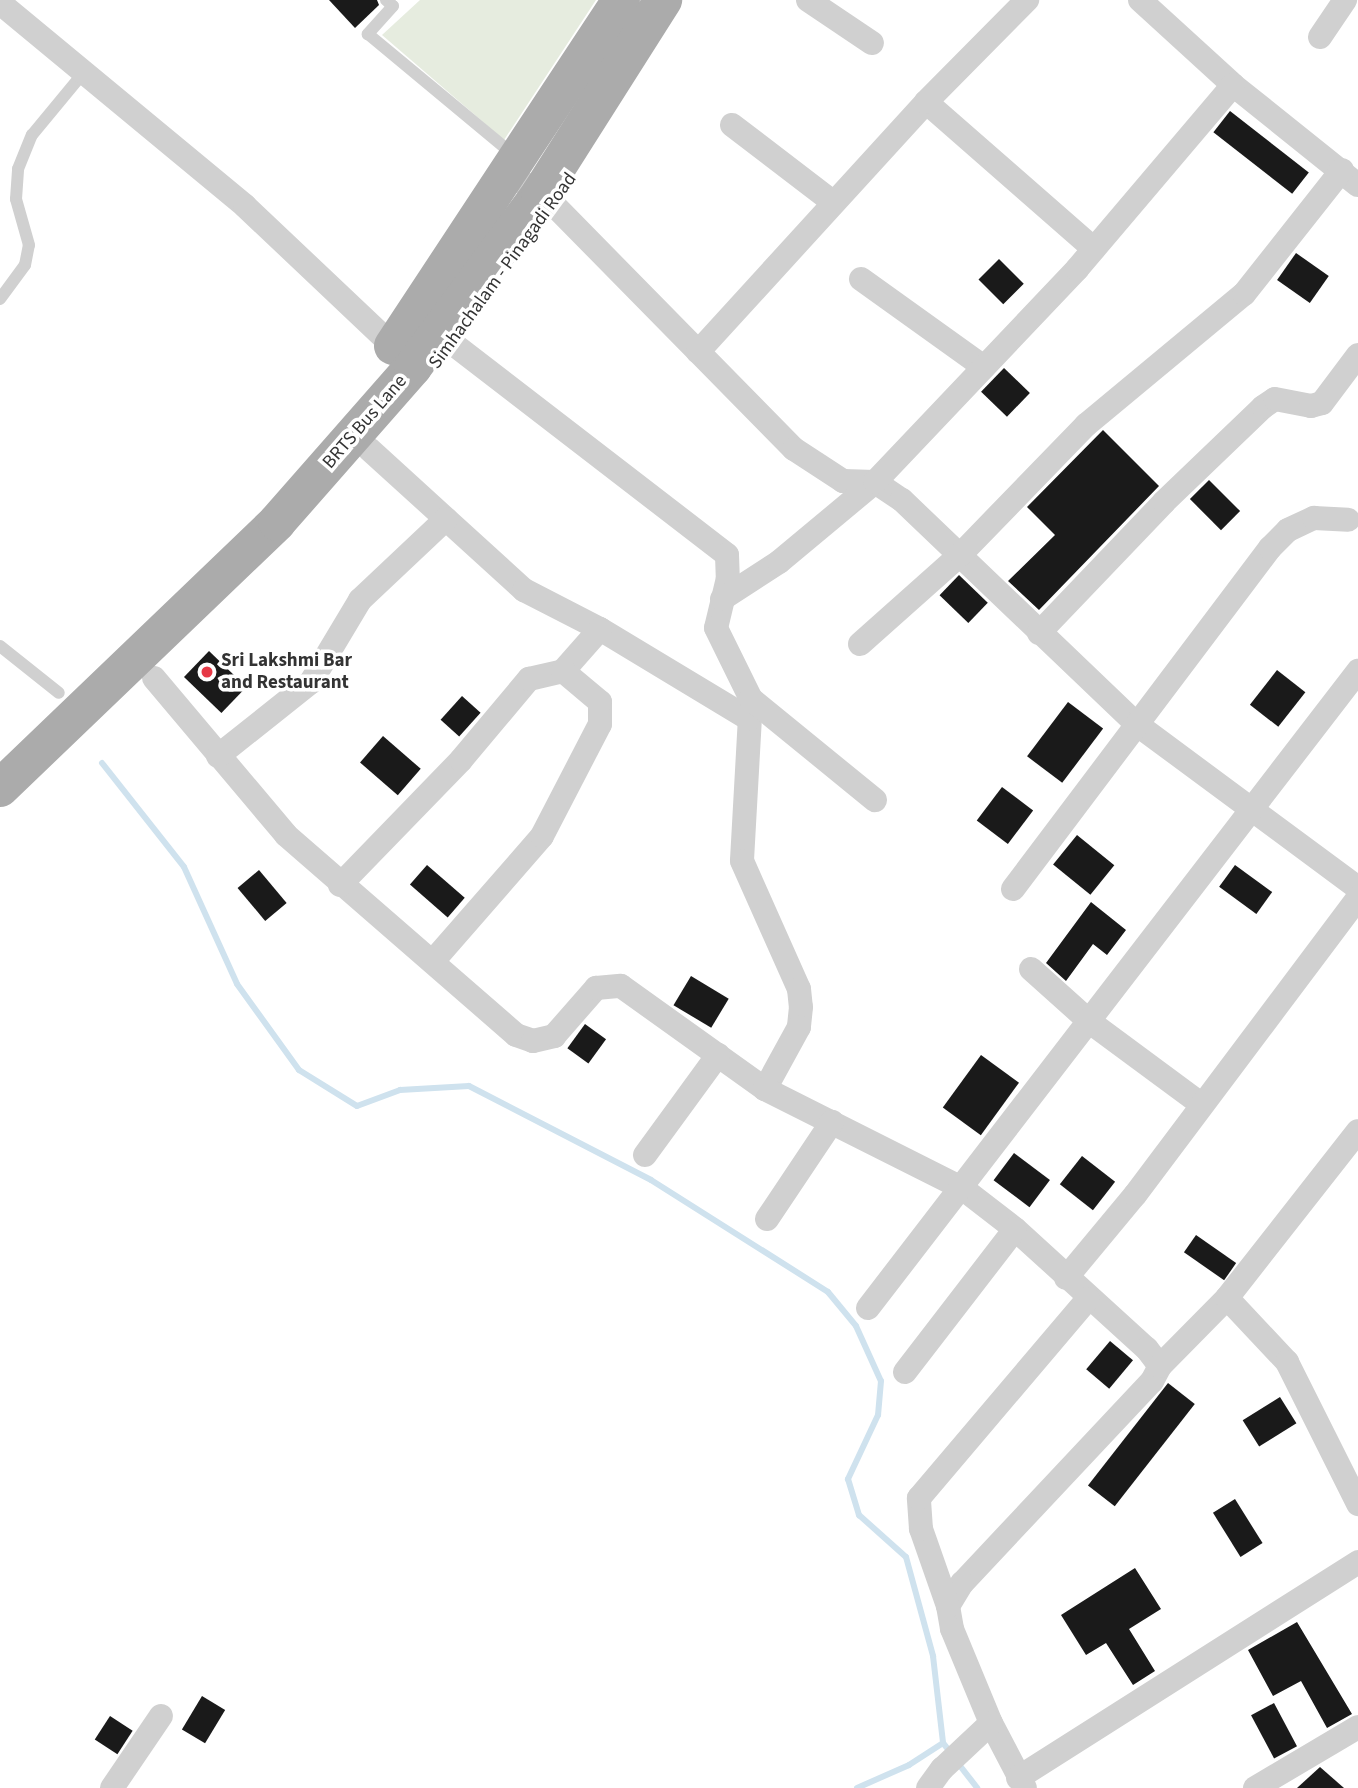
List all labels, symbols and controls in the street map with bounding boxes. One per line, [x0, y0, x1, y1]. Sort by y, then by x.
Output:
street label: Simhachalam - Pinagadi Road [424, 169, 582, 373]
street label: BRTS Bus Lane [318, 370, 412, 474]
place label: Sri Lakshmi Bar and Restaurant [221, 650, 352, 694]
marker: Sri Lakshmi Bar and Restaurant [199, 664, 215, 680]

